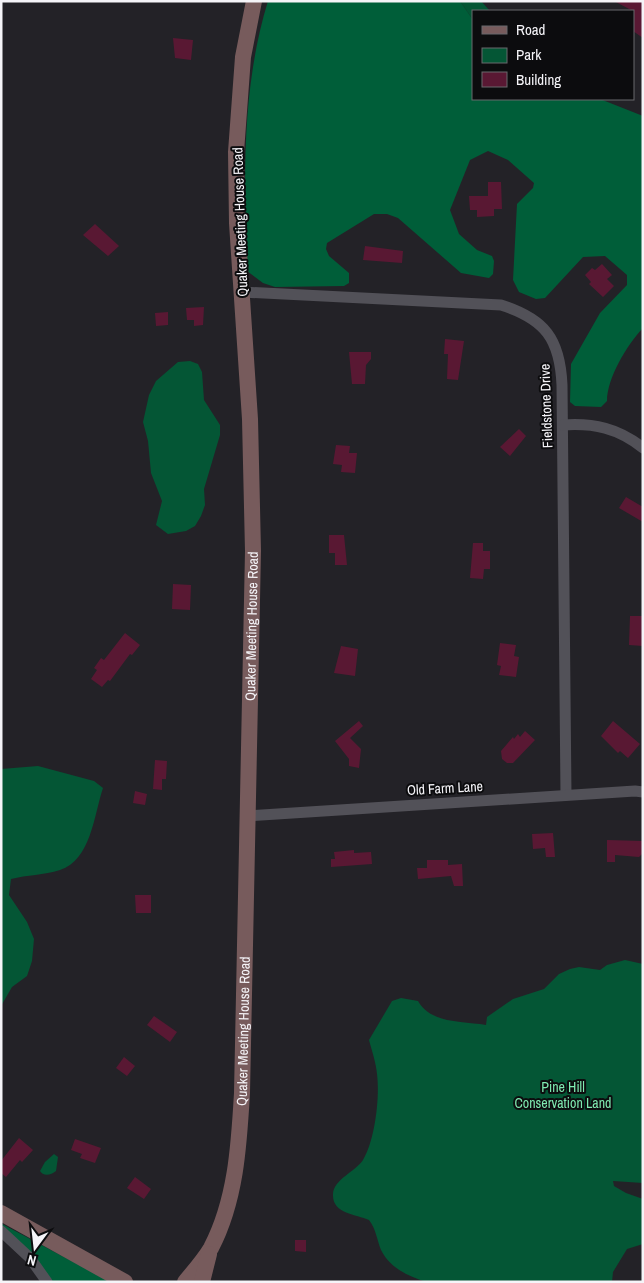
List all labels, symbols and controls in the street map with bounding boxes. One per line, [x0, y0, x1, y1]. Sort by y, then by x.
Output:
legend [472, 10, 634, 100]
text: Road [516, 19, 545, 40]
text: Park [516, 44, 542, 65]
text: Building [516, 69, 561, 90]
street label: Quaker Meeting House Road [228, 147, 252, 297]
street label: Fieldstone Drive [536, 364, 556, 448]
street label: Quaker Meeting House Road [241, 551, 262, 701]
street label: Old Farm Lane [407, 777, 483, 799]
street label: Quaker Meeting House Road [232, 956, 254, 1106]
park label: Pine Hill Conservation Land [514, 1078, 612, 1112]
north arrow [10, 1223, 60, 1273]
text: N [25, 1251, 38, 1270]

